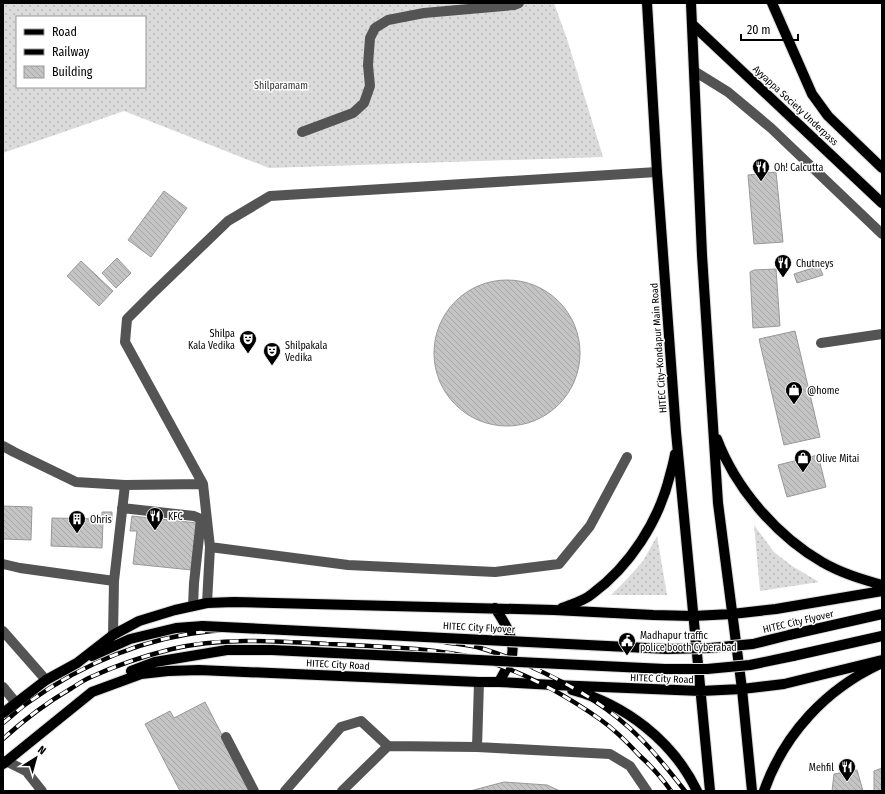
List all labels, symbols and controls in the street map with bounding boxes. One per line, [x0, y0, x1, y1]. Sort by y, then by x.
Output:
legend [16, 16, 146, 88]
scale bar [741, 16, 798, 42]
text: 20 m [747, 23, 771, 37]
text: Road [52, 25, 77, 39]
text: Railway [52, 45, 90, 59]
street label: Ayyappa Society Underpass [750, 63, 840, 148]
text: Building [52, 65, 93, 79]
park label: Shilparamam [254, 80, 308, 92]
restaurant icon: Oh! Calcutta [751, 157, 771, 182]
place label: Oh! Calcutta [774, 162, 823, 174]
restaurant icon: Chutneys [773, 253, 793, 278]
place label: Chutneys [796, 258, 834, 270]
street label: HITEC City–Kondapur Main Road [648, 282, 670, 413]
place label: Shilpa Kala Vedika [188, 328, 235, 352]
theatre icon: Shilpa Kala Vedika [238, 329, 258, 354]
place label: Shilpakala Vedika [285, 340, 327, 364]
theatre icon: Shilpakala Vedika [262, 341, 282, 366]
shop icon: @home [784, 380, 804, 405]
place label: @home [807, 385, 839, 397]
shop icon: Olive Mitai [793, 448, 813, 473]
place label: Olive Mitai [816, 453, 859, 465]
restaurant icon: KFC [145, 506, 165, 531]
building icon: Ohris [67, 509, 87, 534]
place label: KFC [168, 511, 183, 523]
place label: Ohris [90, 514, 112, 526]
street label: HITEC City Flyover [762, 608, 835, 636]
street label: HITEC City Flyover [443, 620, 516, 636]
place label: Madhapur traffic police booth Cyberabad [640, 630, 737, 654]
public building icon: Madhapur traffic police booth Cyberabad [617, 631, 637, 656]
street label: HITEC City Road [306, 657, 370, 673]
street label: HITEC City Road [630, 672, 694, 686]
north arrow [16, 738, 56, 778]
text: N [35, 743, 48, 758]
restaurant icon: Mehfil [837, 757, 857, 782]
place label: Mehfil [809, 762, 834, 774]

